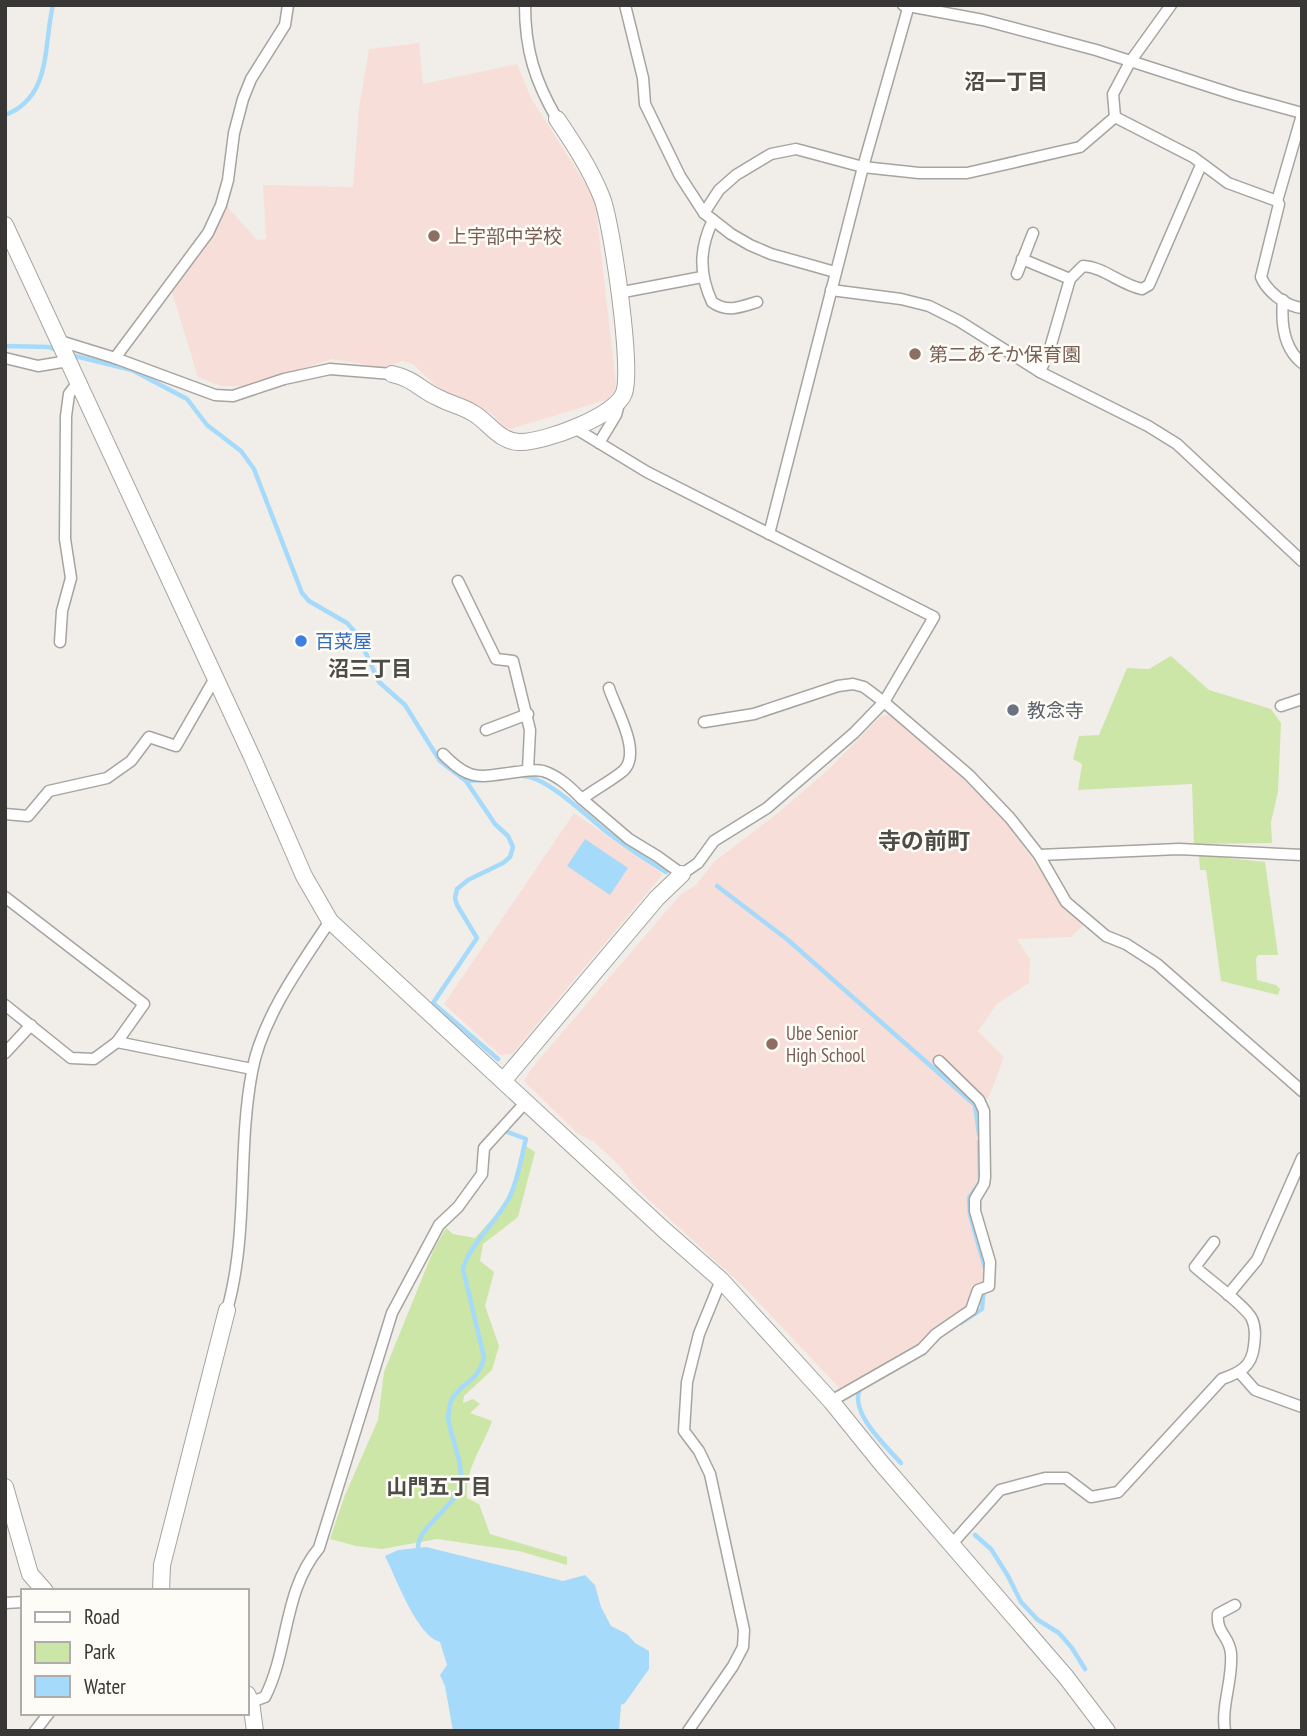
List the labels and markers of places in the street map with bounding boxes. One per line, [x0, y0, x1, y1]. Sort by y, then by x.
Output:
place label: 上宇部中学校 [448, 224, 562, 248]
marker: 上宇部中学校 [426, 228, 442, 244]
place label: 第二あそか保育園 [929, 342, 1081, 366]
marker: 第二あそか保育園 [907, 346, 923, 362]
place label: 百菜屋 [315, 629, 372, 653]
marker: 百菜屋 [293, 633, 309, 649]
place label: 教念寺 [1027, 698, 1084, 722]
marker: 教念寺 [1005, 702, 1021, 718]
place label: Ube Senior High School [786, 1021, 866, 1067]
marker: Ube Senior High School [764, 1036, 780, 1052]

